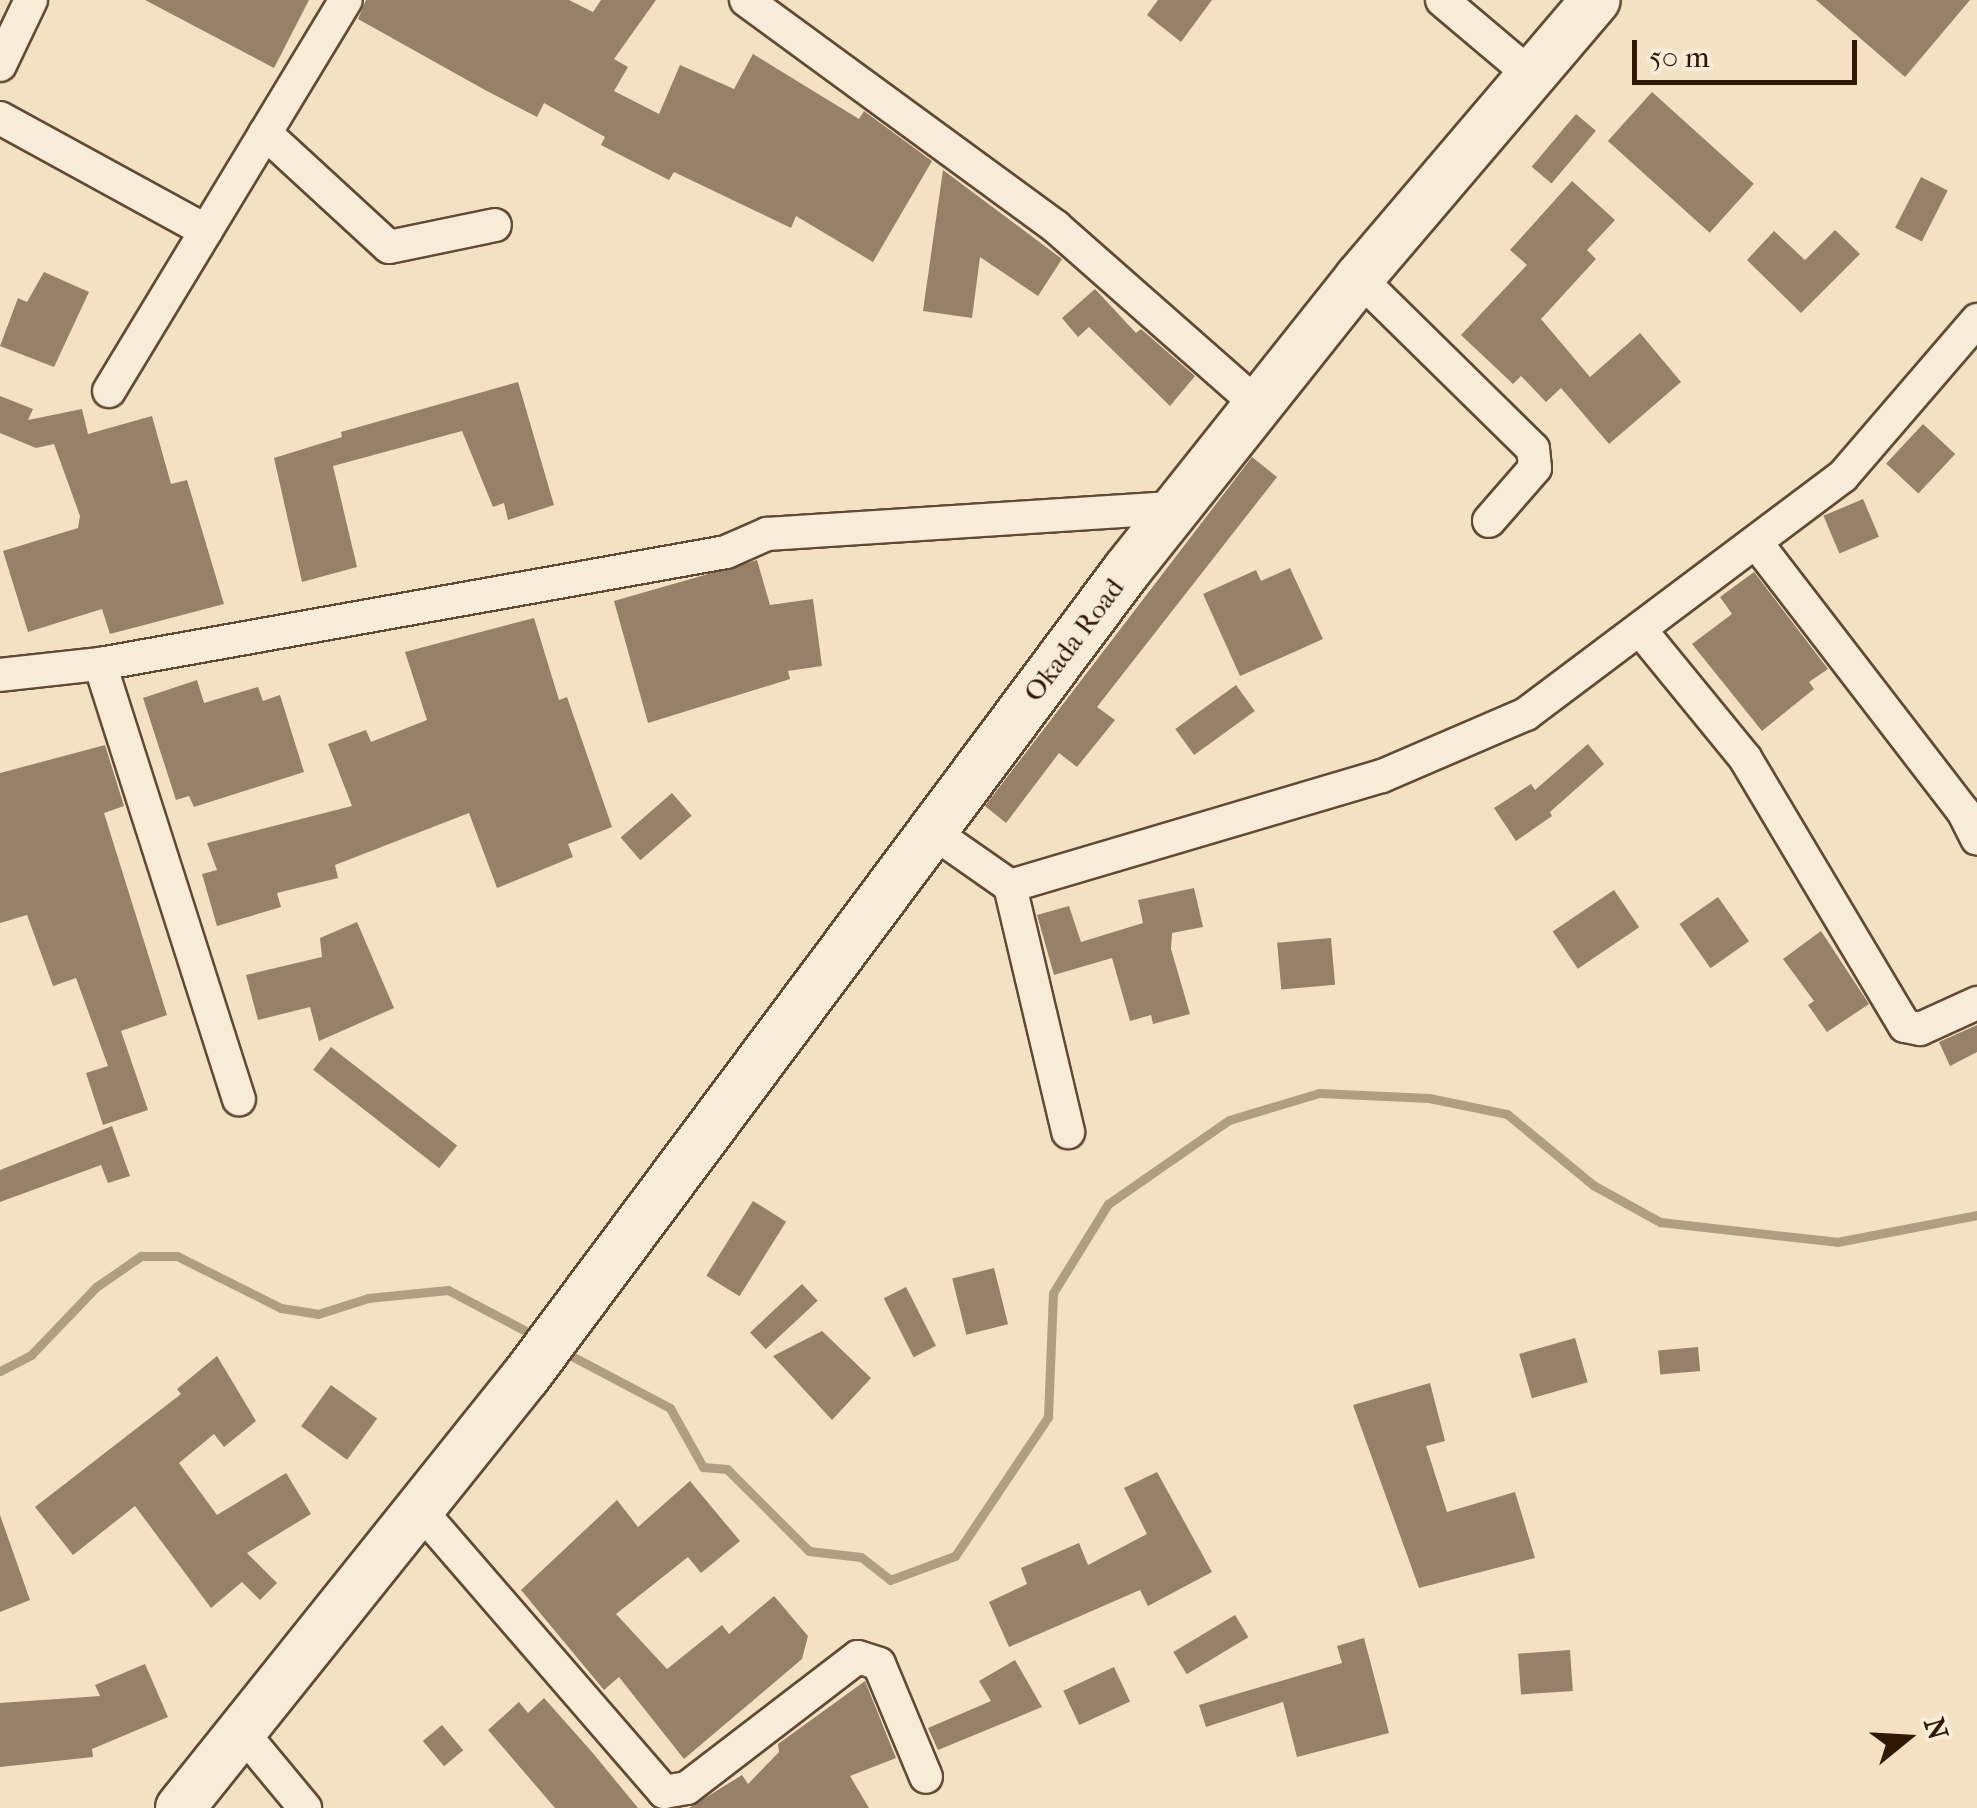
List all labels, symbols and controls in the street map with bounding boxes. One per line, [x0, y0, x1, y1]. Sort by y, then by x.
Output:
scale bar [1637, 20, 1862, 82]
text: 50 m [1649, 40, 1710, 75]
street label: Okada Road [1017, 572, 1131, 708]
north arrow [1857, 1688, 1957, 1788]
text: N [1917, 1713, 1955, 1744]

